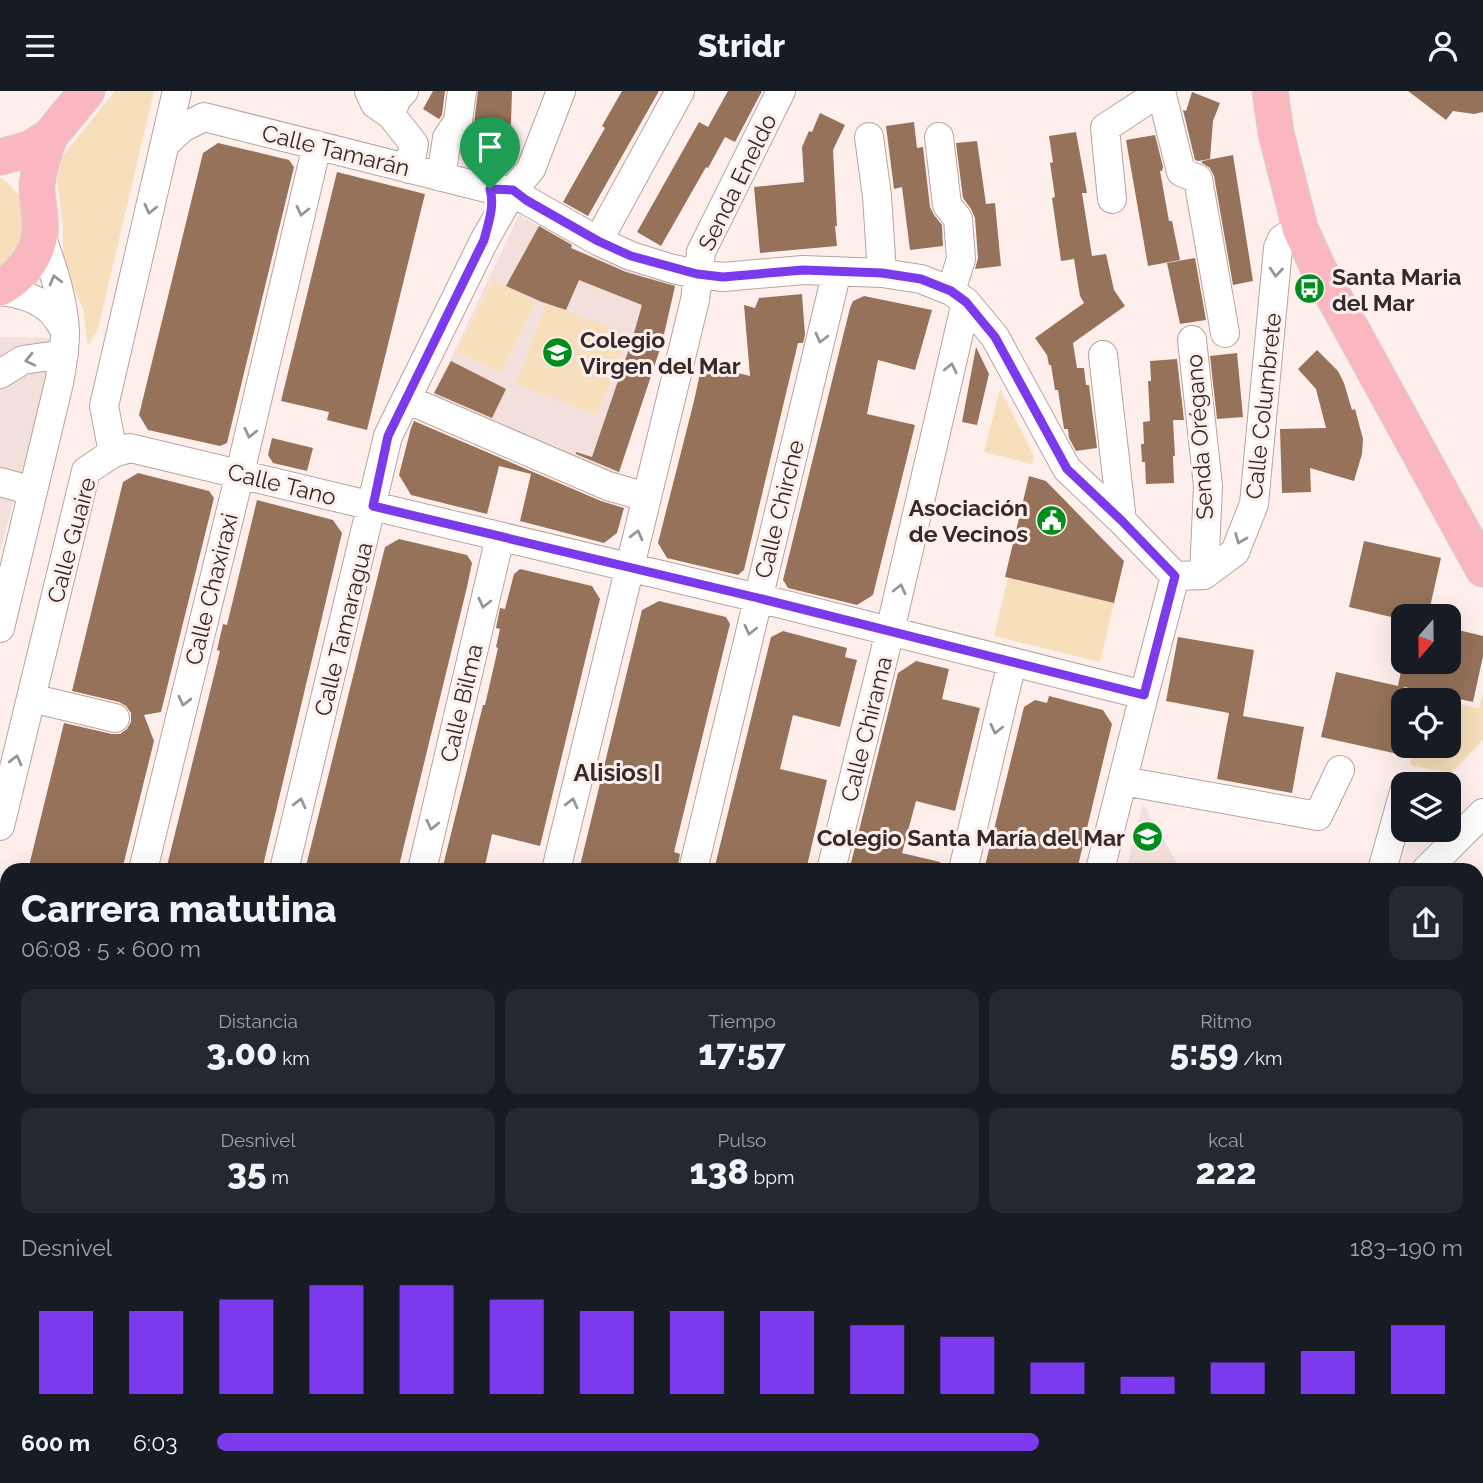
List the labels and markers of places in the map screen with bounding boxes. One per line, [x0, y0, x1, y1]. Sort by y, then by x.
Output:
pin [460, 117, 520, 189]
place label: Santa Maria del Mar [1332, 263, 1462, 316]
bus stop icon: Santa Maria del Mar [1292, 272, 1326, 306]
place label: Colegio Virgen del Mar [580, 326, 741, 379]
school or university icon: Colegio Virgen del Mar [540, 335, 574, 369]
place label: Asociación de Vecinos [909, 494, 1028, 547]
public building icon: Asociación de Vecinos [1034, 503, 1068, 537]
school or university icon: Colegio Santa María del Mar [1131, 820, 1165, 854]
place label: Colegio Santa María del Mar [817, 824, 1125, 851]

